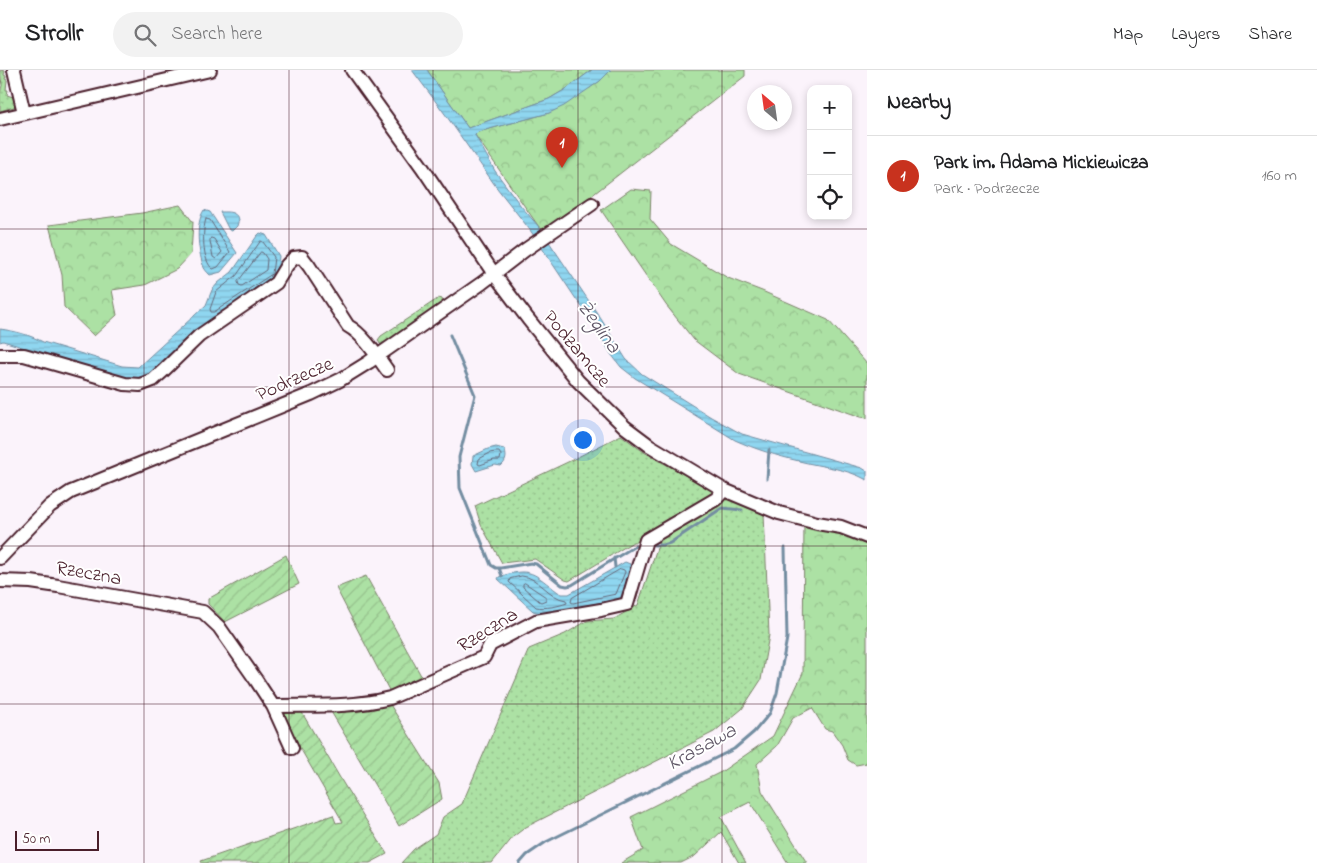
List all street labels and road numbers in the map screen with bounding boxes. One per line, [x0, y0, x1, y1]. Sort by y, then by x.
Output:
street label: Podzamcze [535, 305, 617, 395]
street label: Podrzecze [252, 350, 338, 410]
street label: Rzeczna [53, 554, 124, 595]
street label: Rzeczna [453, 601, 524, 661]

